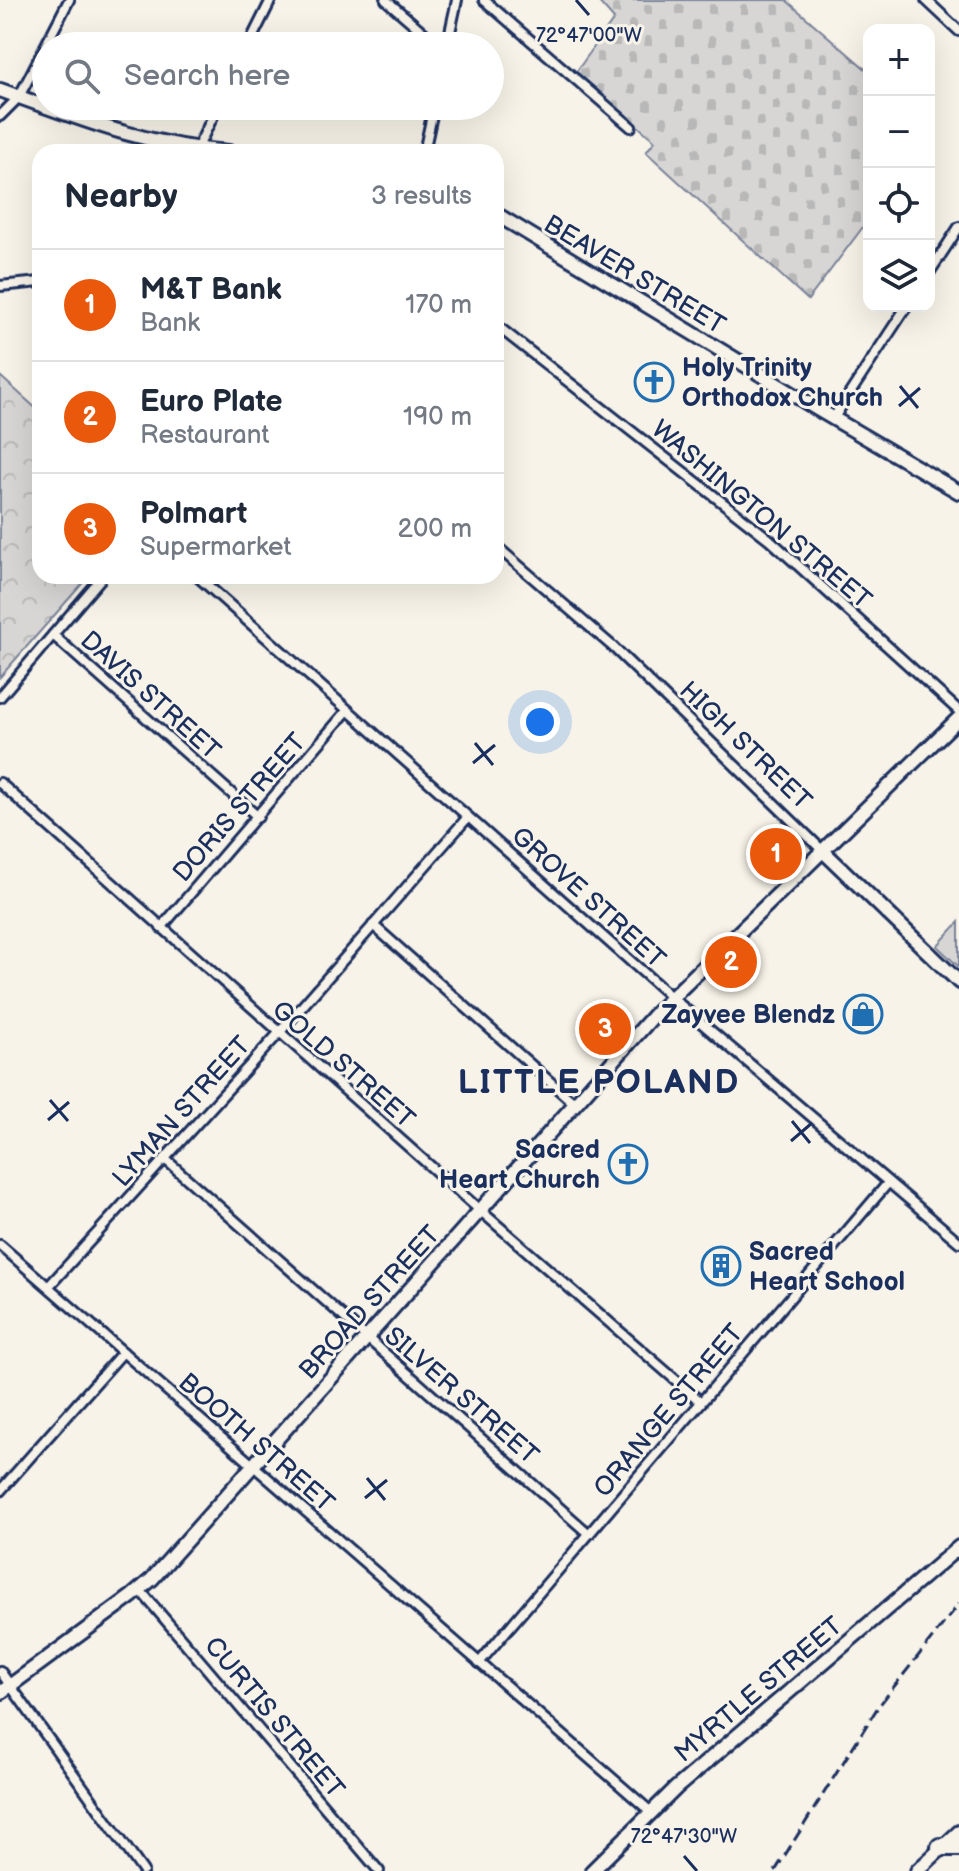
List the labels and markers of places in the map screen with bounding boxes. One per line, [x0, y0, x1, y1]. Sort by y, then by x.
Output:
place label: Holy Trinity Orthodox Church [682, 353, 883, 414]
church icon: Holy Trinity Orthodox Church [633, 361, 675, 403]
pin: 1 [750, 824, 802, 884]
pin: 2 [705, 932, 757, 992]
shop icon: Zayvee Blendz [842, 993, 884, 1035]
pin: 3 [579, 999, 631, 1059]
place label: Zayvee Blendz [661, 1000, 835, 1031]
place label: Sacred Heart Church [439, 1135, 600, 1196]
church icon: Sacred Heart Church [607, 1143, 649, 1185]
place label: Sacred Heart School [749, 1237, 905, 1298]
building icon: Sacred Heart School [700, 1245, 742, 1287]

